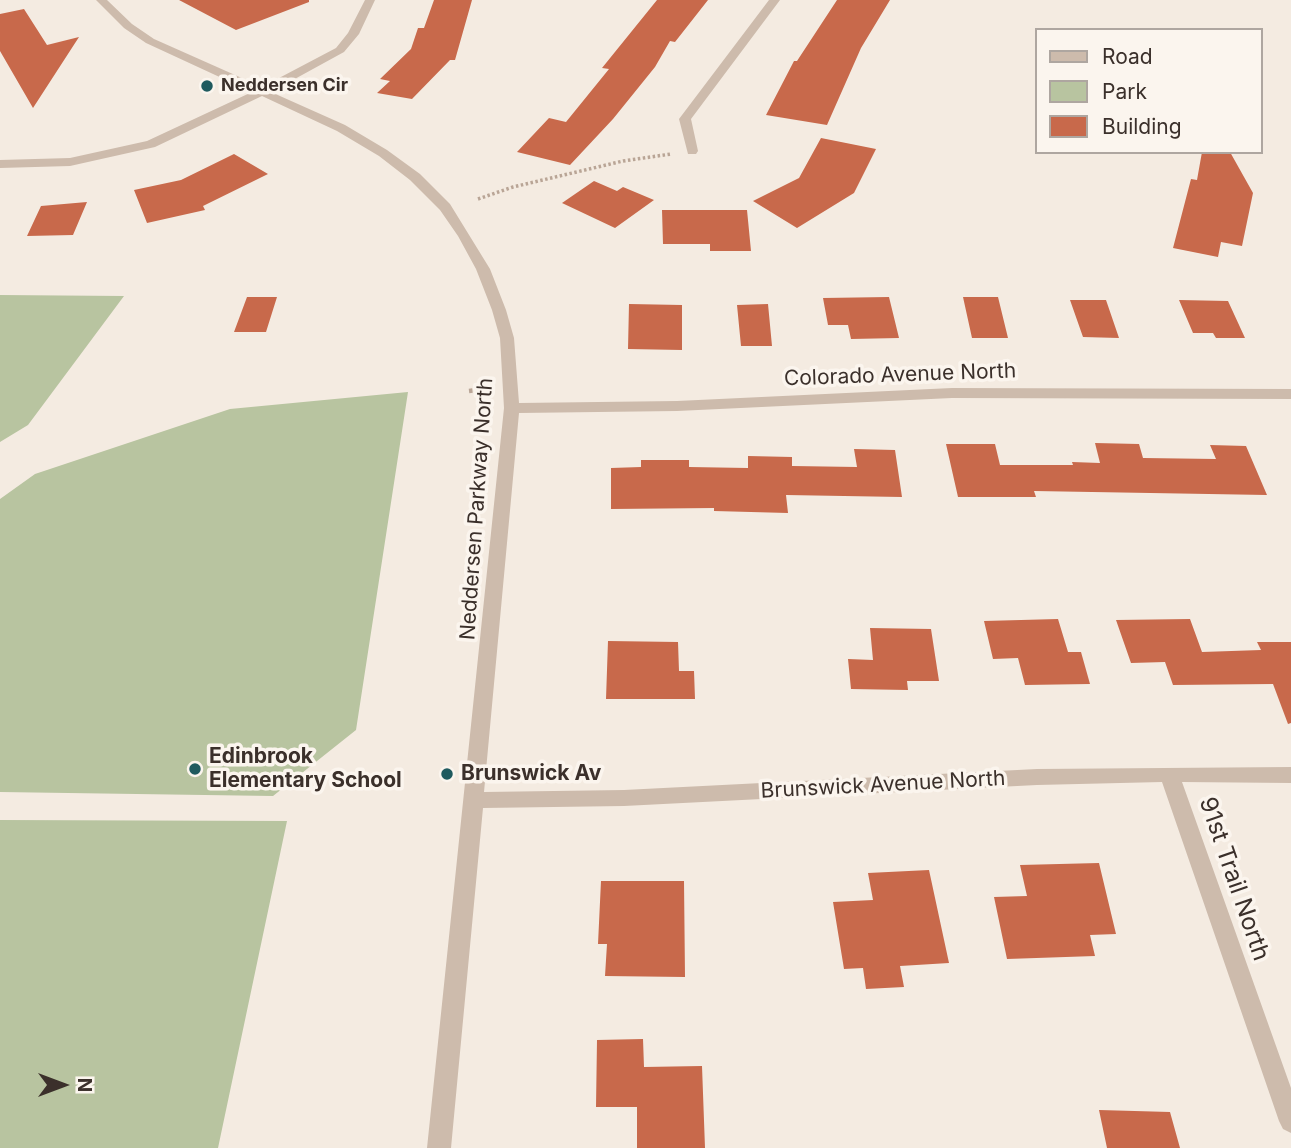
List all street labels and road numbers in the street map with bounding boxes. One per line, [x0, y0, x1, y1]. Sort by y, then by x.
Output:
street label: Colorado Avenue North [783, 358, 1017, 392]
street label: Neddersen Parkway North [455, 377, 499, 641]
street label: Brunswick Avenue North [760, 766, 1006, 804]
street label: 91st Trail North [1193, 794, 1275, 964]

